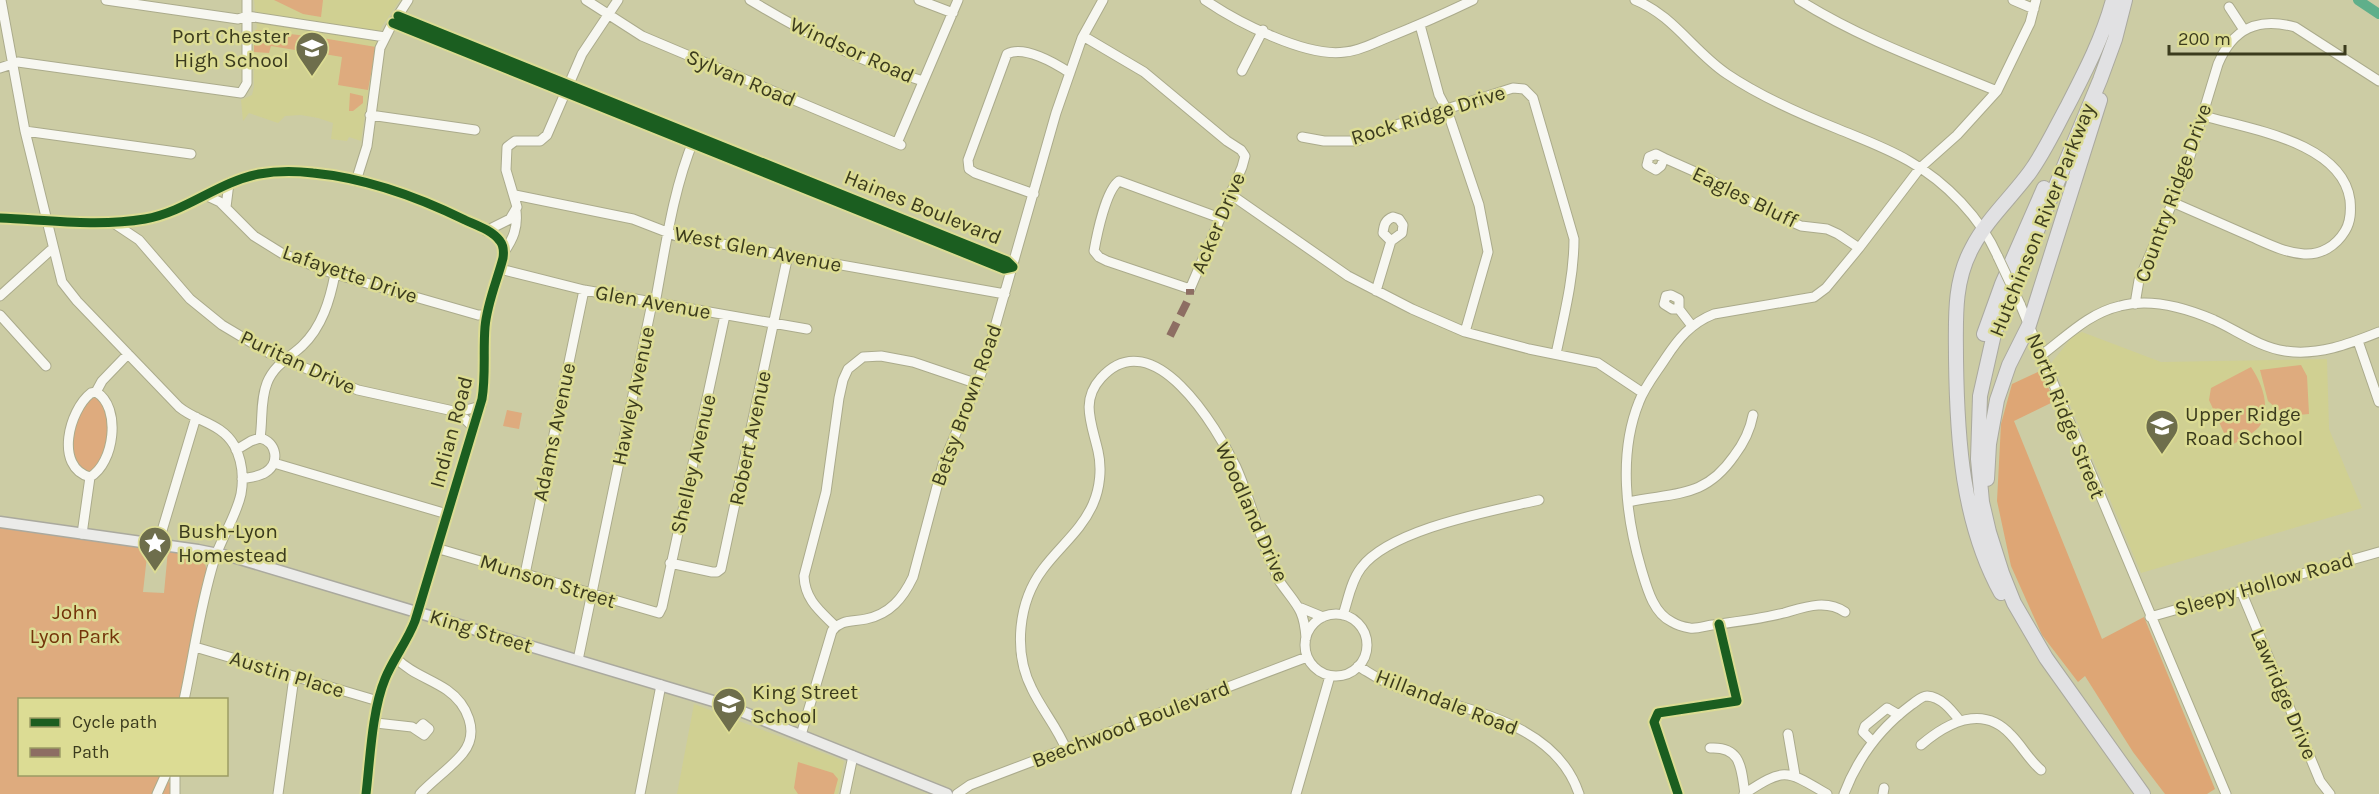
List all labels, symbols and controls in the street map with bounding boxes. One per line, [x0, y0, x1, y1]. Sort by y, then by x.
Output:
street label: Windsor Road [786, 12, 918, 88]
scale bar [2169, 18, 2344, 56]
place label: Port Chester High School [172, 24, 289, 72]
text: 200 m [2178, 28, 2231, 50]
school or university icon: Port Chester High School [294, 30, 330, 77]
street label: Sylvan Road [683, 44, 799, 112]
street label: Rock Ridge Drive [1348, 80, 1508, 150]
street label: Hutchinson River Parkway [1984, 100, 2100, 340]
street label: Country Ridge Drive [2130, 100, 2216, 286]
street label: Eagles Bluff [1689, 161, 1802, 233]
street label: Haines Boulevard [841, 165, 1005, 249]
street label: Acker Drive [1186, 169, 1250, 277]
street label: West Glen Avenue [672, 221, 844, 277]
street label: Lafayette Drive [279, 240, 421, 308]
street label: Glen Avenue [593, 280, 713, 324]
street label: Betsy Brown Road [926, 321, 1006, 489]
street label: Hawley Avenue [607, 324, 659, 468]
street label: Puritan Drive [237, 325, 359, 399]
street label: North Ridge Street [2022, 330, 2110, 502]
street label: Adams Avenue [528, 361, 580, 503]
street label: Robert Avenue [724, 368, 776, 508]
street label: Indian Road [425, 373, 477, 491]
street label: Shelley Avenue [665, 392, 721, 536]
place label: Upper Ridge Road School [2185, 402, 2303, 450]
school or university icon: Upper Ridge Road School [2144, 408, 2180, 455]
street label: Woodland Drive [1211, 439, 1293, 585]
place label: Bush-Lyon Homestead [178, 519, 288, 567]
place icon: Bush-Lyon Homestead [137, 525, 173, 572]
street label: Sleepy Hollow Road [2172, 547, 2356, 621]
street label: Munson Street [477, 549, 619, 613]
park label: John Lyon Park [30, 600, 121, 648]
street label: King Street [427, 604, 535, 658]
street label: Lawridge Drive [2246, 625, 2322, 763]
street label: Austin Place [227, 645, 347, 703]
street label: Hillandale Road [1373, 664, 1521, 740]
street label: Beechwood Boulevard [1029, 675, 1233, 773]
place label: King Street School [752, 680, 858, 728]
school or university icon: King Street School [711, 686, 747, 733]
legend [18, 698, 228, 776]
text: Cycle path [72, 711, 157, 733]
text: Path [72, 741, 110, 763]

